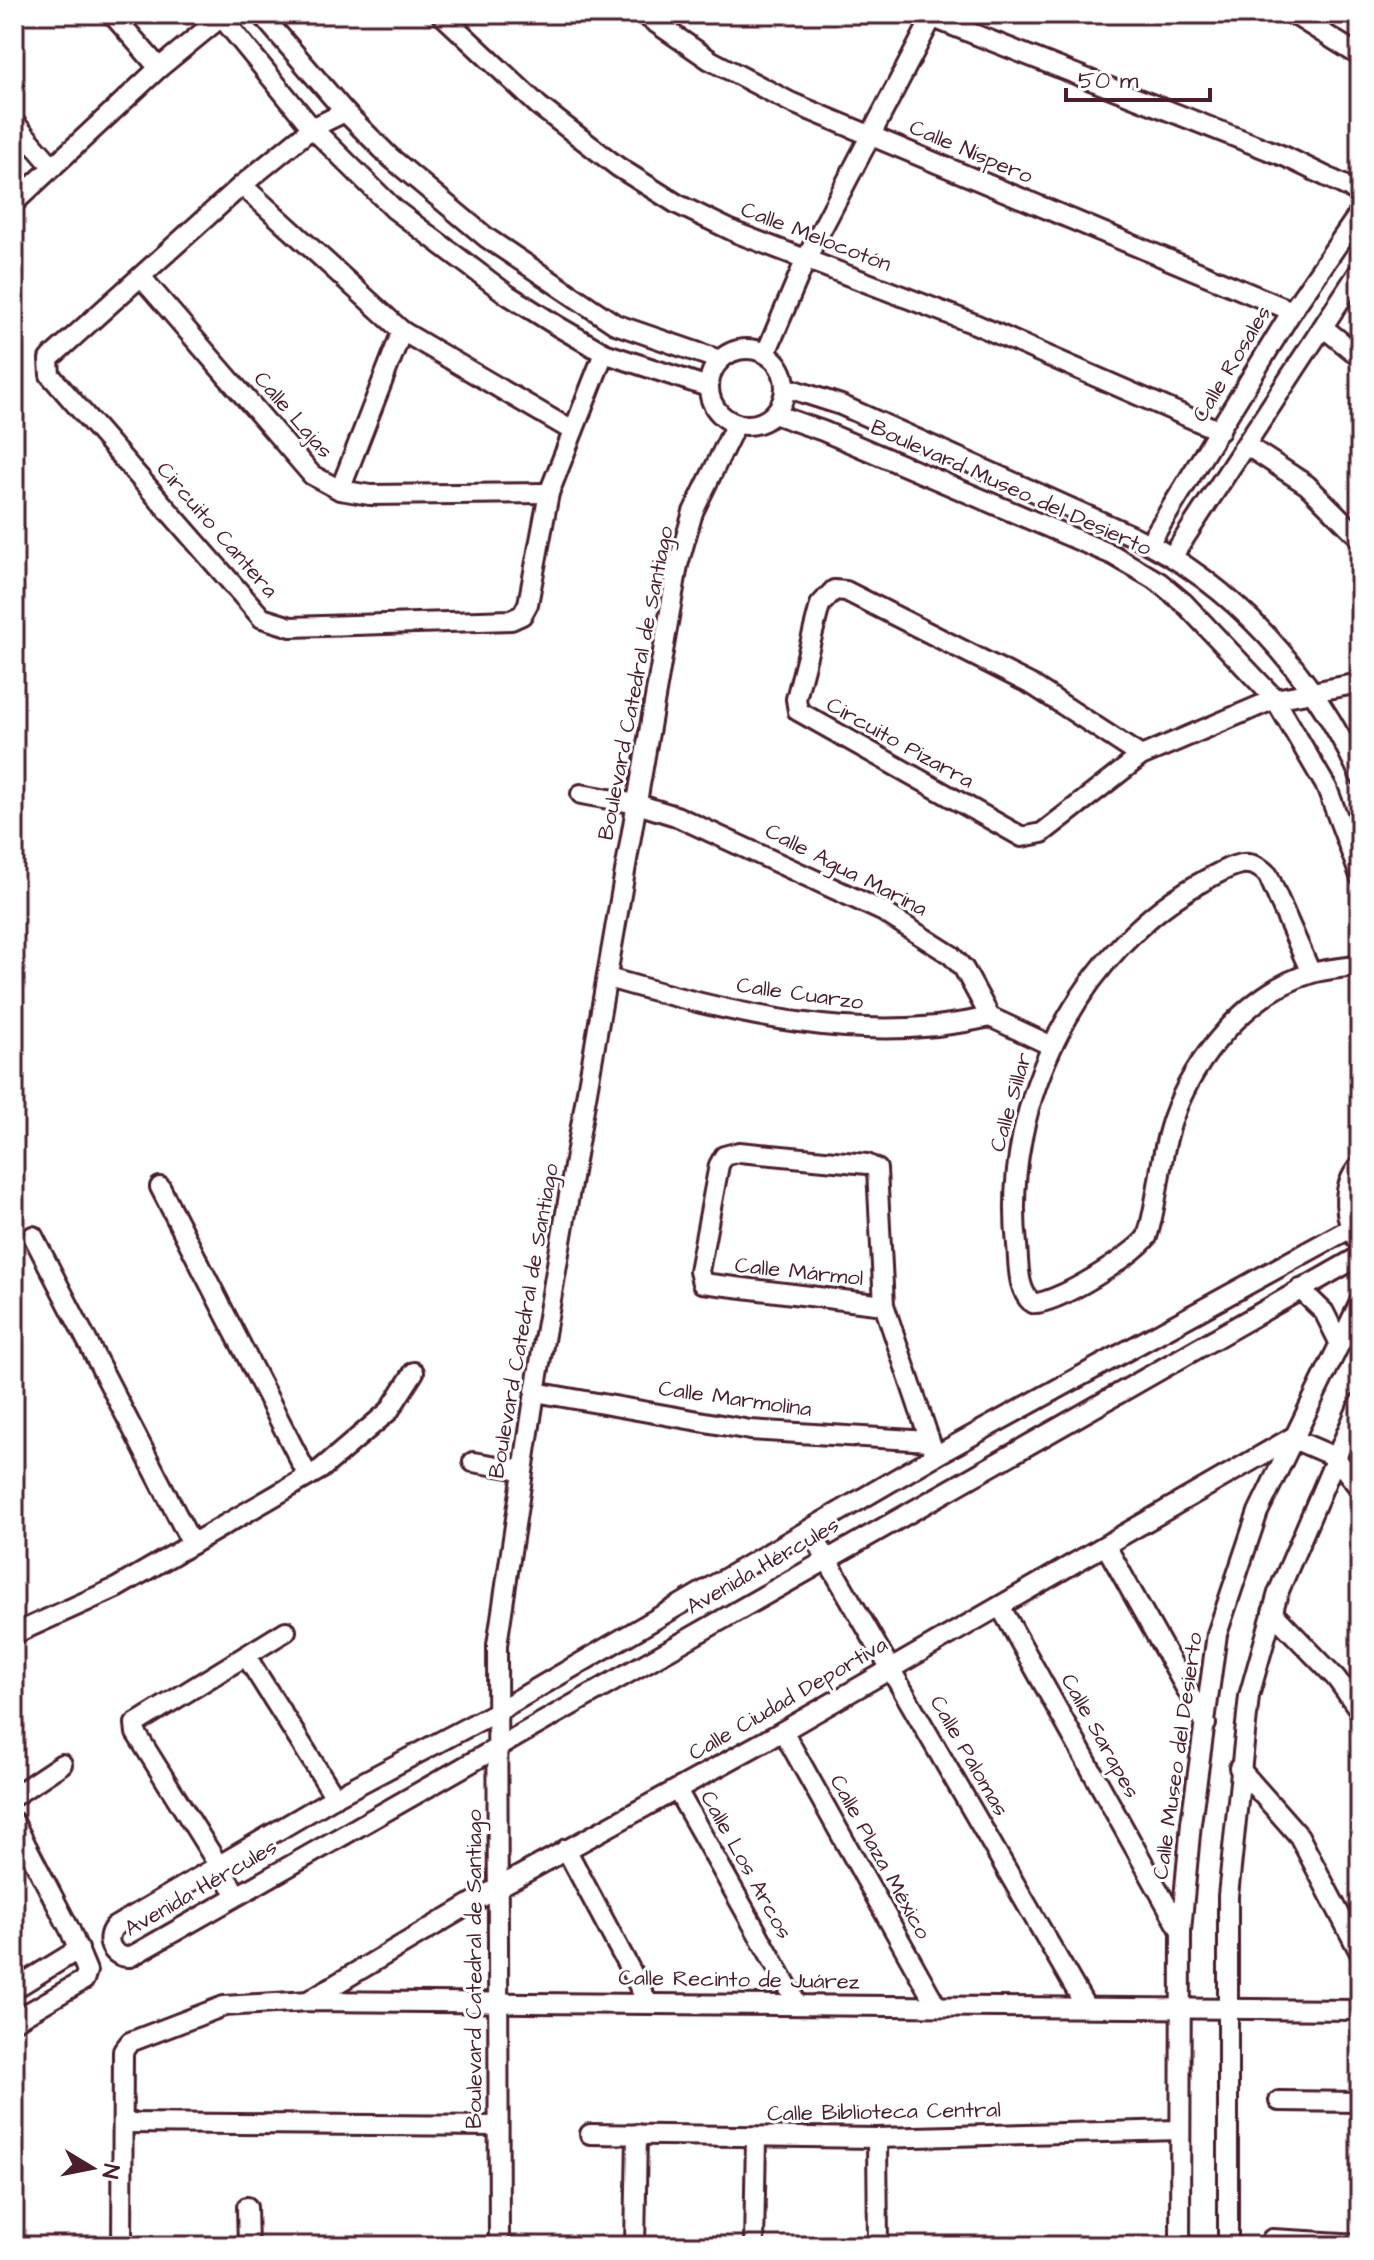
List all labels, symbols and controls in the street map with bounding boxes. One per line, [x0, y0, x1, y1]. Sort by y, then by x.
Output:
scale bar [1066, 52, 1210, 102]
text: 50 m [1078, 64, 1139, 98]
street label: Calle Níspero [905, 112, 1038, 192]
street label: Calle Melocotón [736, 194, 896, 280]
street label: Calle Rosales [1185, 300, 1279, 428]
street label: Calle Lajas [246, 364, 340, 466]
street label: Boulevard Museo del Desierto [866, 412, 1157, 564]
street label: Circuito Cantera [149, 455, 285, 605]
street label: Boulevard Catedral de Santiago [590, 523, 683, 843]
street label: Circuito Pizarra [821, 690, 979, 796]
street label: Calle Agua Marina [759, 816, 932, 925]
street label: Calle Cuarzo [735, 970, 866, 1018]
street label: Calle Sillar [982, 1049, 1040, 1155]
street label: Boulevard Catedral de Santiago [481, 1160, 568, 1481]
street label: Calle Mármol [733, 1250, 865, 1294]
street label: Calle Marmolina [656, 1373, 814, 1425]
street label: Avenida Hércules [681, 1510, 845, 1622]
street label: Calle Ciudad Deportiva [683, 1629, 893, 1769]
street label: Calle Museo del Desierto [1145, 1630, 1211, 1882]
street label: Calle Sarapes [1053, 1668, 1147, 1804]
street label: Calle Palomas [922, 1690, 1016, 1822]
street label: Calle Plaza México [822, 1769, 938, 1946]
street label: Calle Los Arcos [692, 1785, 800, 1945]
street label: Boulevard Catedral de Santiago [459, 1809, 491, 2129]
street label: Avenida Hércules [119, 1832, 283, 1944]
street label: Calle Recinto de Juárez [618, 1962, 860, 1998]
street label: Calle Biblioteca Central [767, 2094, 1001, 2130]
north arrow [52, 2128, 132, 2208]
text: N [94, 2162, 127, 2181]

